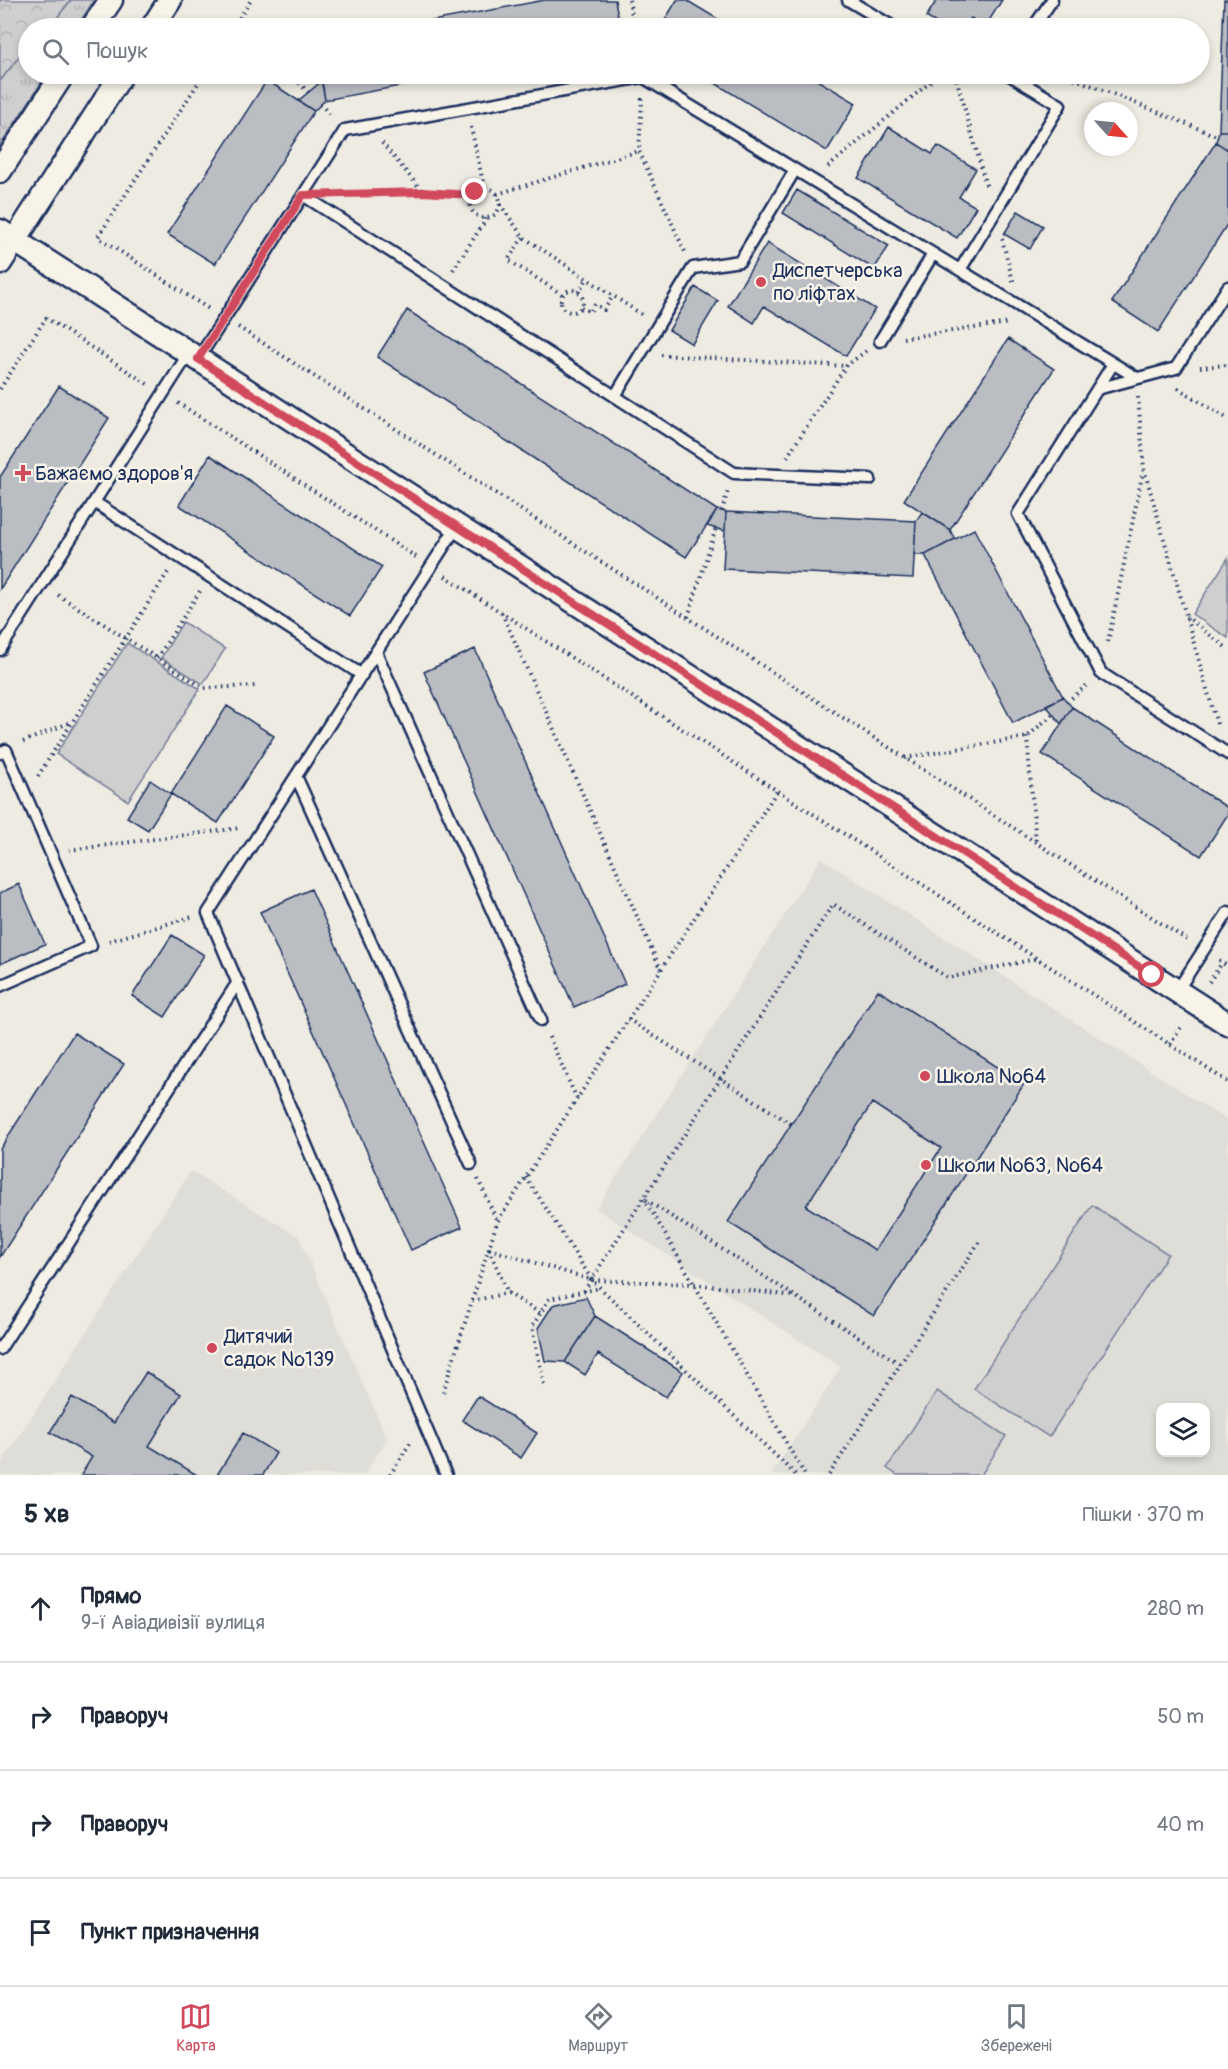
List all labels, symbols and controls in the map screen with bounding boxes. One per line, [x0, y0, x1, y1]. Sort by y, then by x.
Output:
search box [18, 18, 1210, 84]
icon: search [39, 35, 72, 68]
text: Пошук [87, 37, 148, 65]
north arrow [1084, 102, 1138, 156]
route end [461, 178, 487, 204]
place label: Диспетчерська по ліфтах [772, 258, 903, 306]
marker: Диспетчерська по ліфтах [754, 275, 768, 289]
place label: Бажаємо здоров'я [35, 461, 193, 486]
marker: Бажаємо здоров'я [16, 466, 30, 480]
route start [1138, 961, 1164, 987]
place label: Школа №64 [937, 1064, 1046, 1089]
marker: Школа №64 [918, 1069, 932, 1083]
place label: Школи №63, №64 [938, 1153, 1104, 1178]
marker: Школи №63, №64 [919, 1158, 933, 1172]
place label: Дитячий садок №139 [223, 1324, 334, 1372]
marker: Дитячий садок №139 [205, 1341, 219, 1355]
map controls [1156, 1403, 1210, 1457]
button: layers [1156, 1403, 1210, 1457]
text: 5 хв [24, 1498, 70, 1530]
text: Пішки · 370 m [1082, 1502, 1204, 1527]
text: Прямо [81, 1582, 141, 1610]
icon: ahead [24, 1592, 57, 1625]
text: 280 m [1147, 1596, 1204, 1621]
text: 9-ї Авіадивізії вулиця [81, 1610, 265, 1635]
icon: right [24, 1700, 57, 1733]
text: Праворуч [81, 1702, 168, 1730]
text: 50 m [1157, 1704, 1204, 1729]
icon: right [24, 1808, 57, 1841]
text: Праворуч [81, 1810, 168, 1838]
text: 40 m [1157, 1812, 1204, 1837]
icon: arrive [24, 1916, 57, 1949]
text: Пункт призначення [81, 1918, 259, 1946]
tab: Карта [176, 2000, 216, 2056]
tab: Маршрут [568, 2000, 628, 2056]
tab: Збережені [981, 2000, 1052, 2056]

